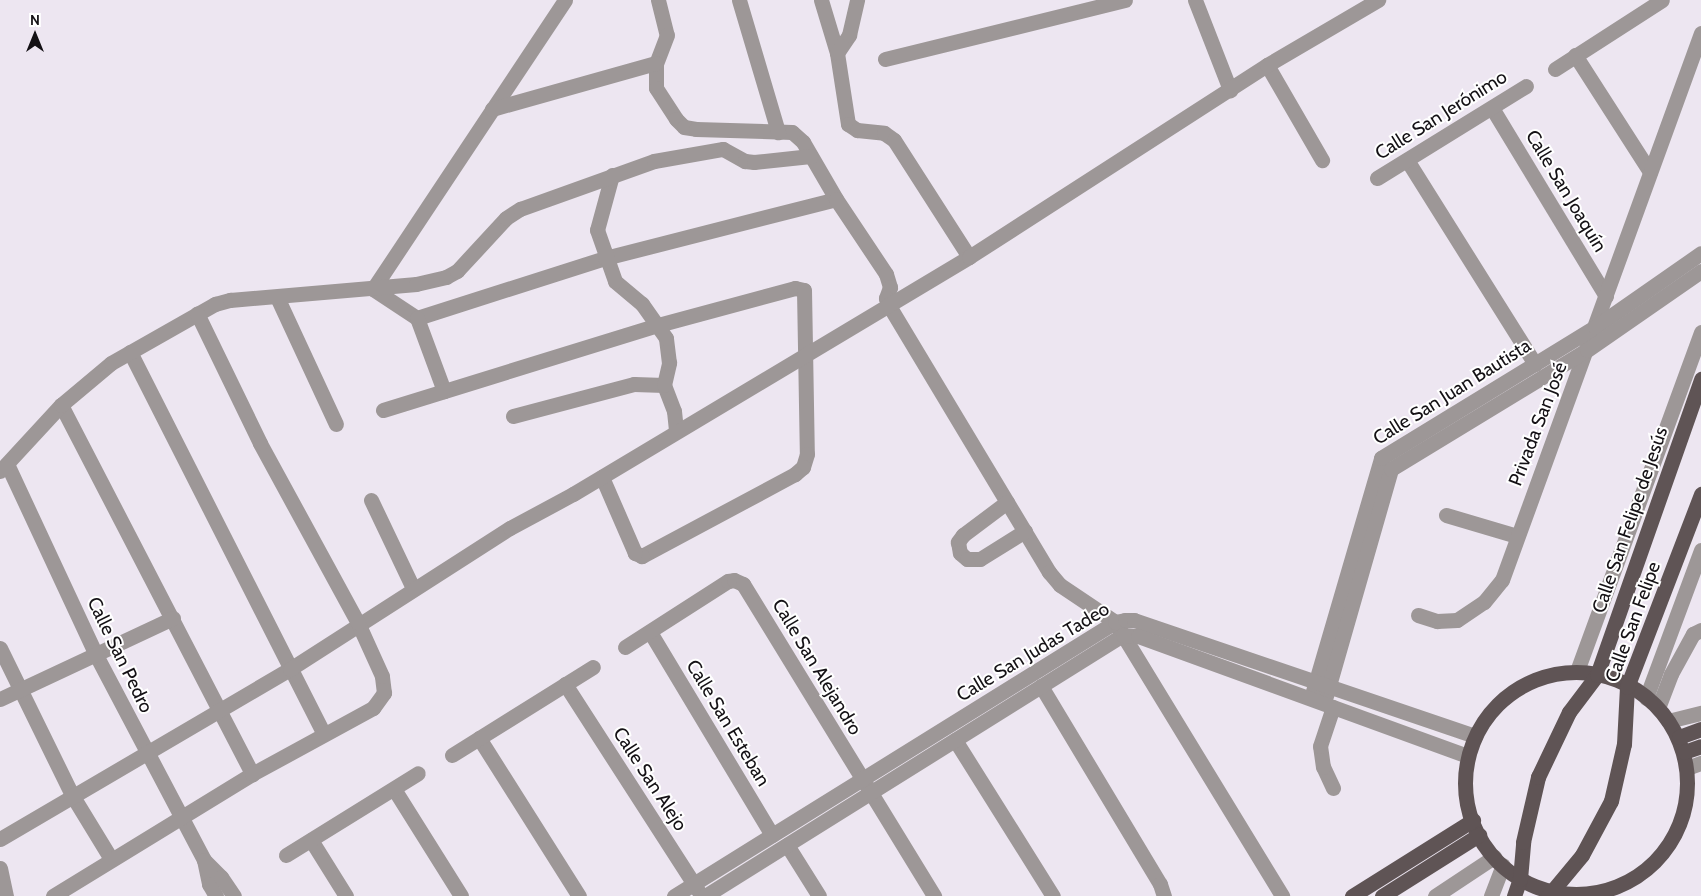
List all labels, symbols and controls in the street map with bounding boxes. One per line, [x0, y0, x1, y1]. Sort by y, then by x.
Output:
north arrow [10, 10, 60, 60]
text: N [30, 11, 40, 29]
street label: Calle San Jerónimo [1371, 65, 1511, 165]
street label: Calle San Joaquín [1521, 126, 1611, 256]
street label: Calle San Juan Bautista [1369, 334, 1535, 450]
street label: Privada San José [1504, 359, 1572, 489]
street label: Calle San Felipe de Jesús [1587, 424, 1673, 616]
street label: Calle San Felipe [1601, 559, 1665, 685]
street label: Calle San Pedro [82, 593, 158, 717]
street label: Calle San Alejandro [767, 595, 867, 739]
street label: Calle San Judas Tadeo [953, 597, 1113, 707]
street label: Calle San Esteban [681, 656, 775, 790]
street label: Calle San Alejo [608, 723, 692, 835]

